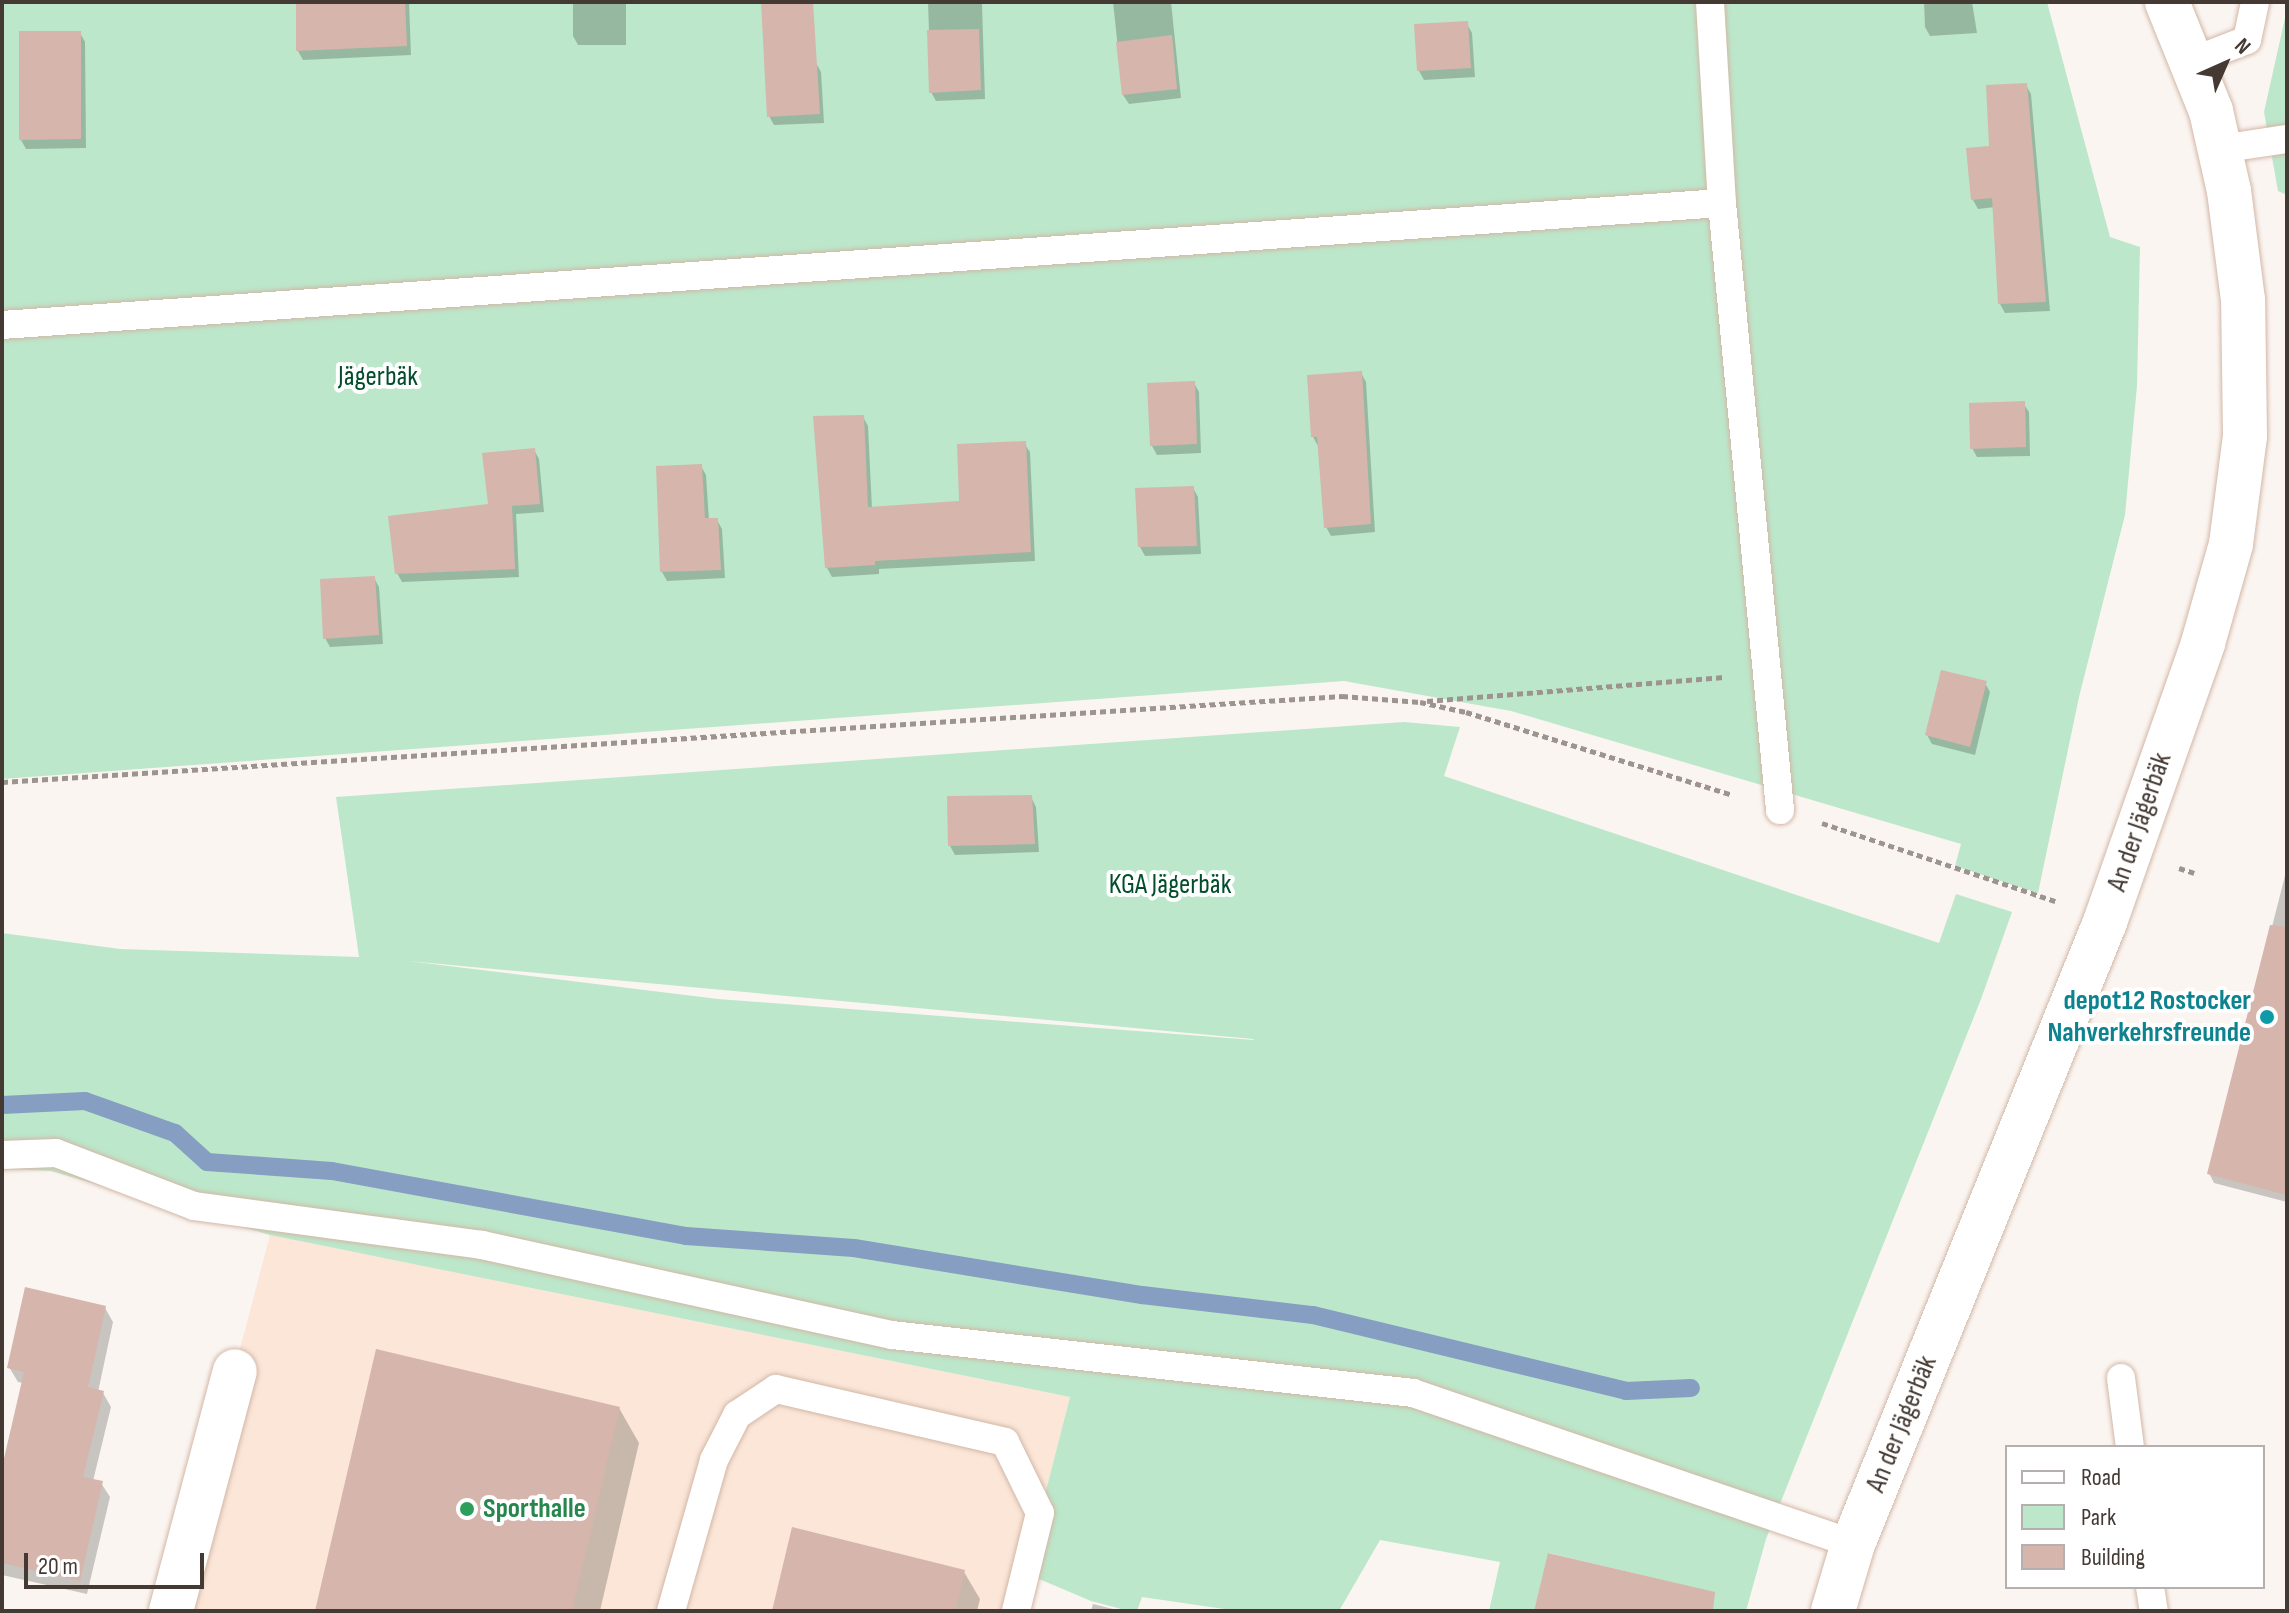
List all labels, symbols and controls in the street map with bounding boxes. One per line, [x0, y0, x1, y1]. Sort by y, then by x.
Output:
north arrow [2185, 24, 2265, 104]
text: N [2229, 33, 2256, 60]
park label: Jägerbäk [338, 360, 418, 394]
street label: An der Jägerbäk [2101, 748, 2179, 896]
park label: KGA Jägerbäk [1109, 868, 1231, 902]
place label: depot12 Rostocker Nahverkehrsfreunde [2047, 984, 2251, 1050]
marker: depot12 Rostocker Nahverkehrsfreunde [2258, 1008, 2276, 1026]
street label: An der Jägerbäk [1859, 1351, 1945, 1497]
legend [2005, 1445, 2265, 1589]
text: Road [2081, 1463, 2121, 1492]
place label: Sporthalle [483, 1492, 586, 1526]
marker: Sporthalle [458, 1500, 476, 1518]
text: Park [2081, 1503, 2116, 1532]
scale bar [28, 1537, 208, 1587]
text: Building [2081, 1543, 2145, 1572]
text: 20 m [38, 1552, 78, 1581]

